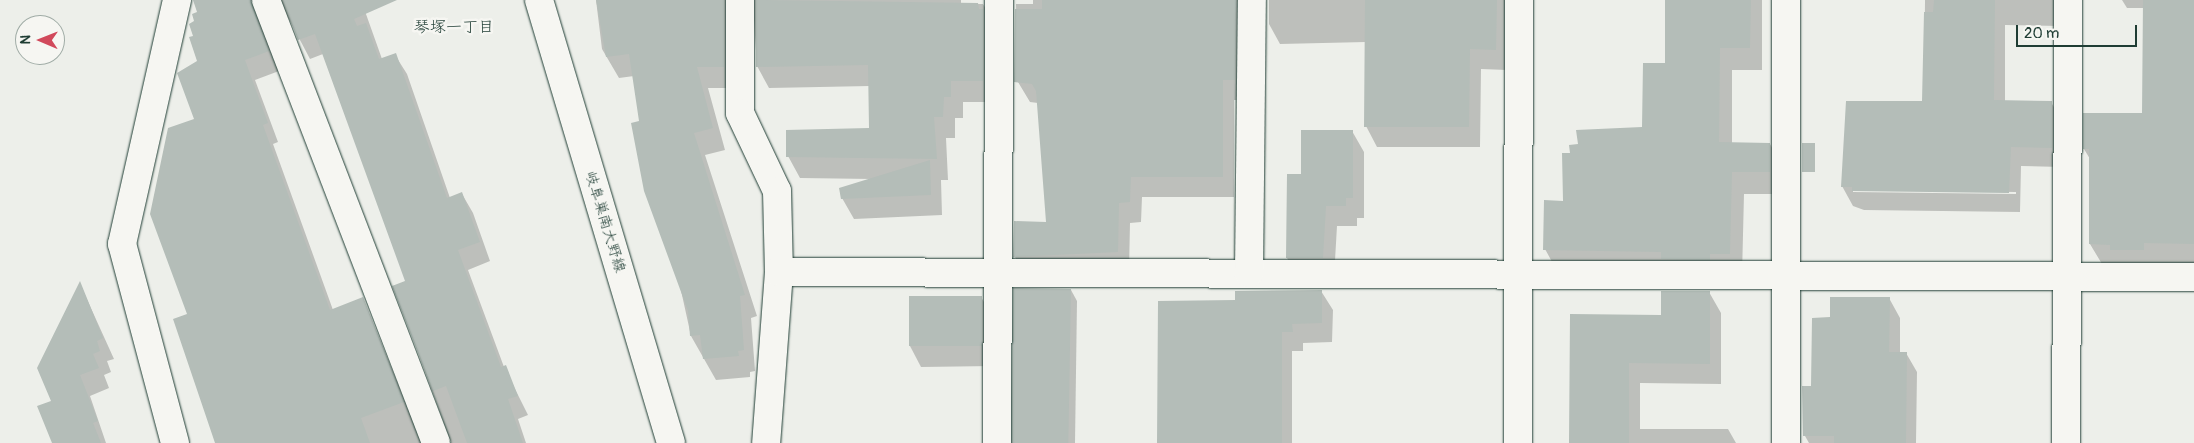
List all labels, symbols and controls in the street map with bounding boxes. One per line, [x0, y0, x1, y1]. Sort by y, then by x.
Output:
north arrow [15, 15, 65, 65]
scale bar [2019, 15, 2140, 47]
district label: 琴塚一丁目 [414, 17, 494, 37]
text: 20 m [2024, 24, 2059, 43]
text: N [17, 35, 34, 45]
street label: 岐阜巣南大野線 [581, 169, 629, 275]

